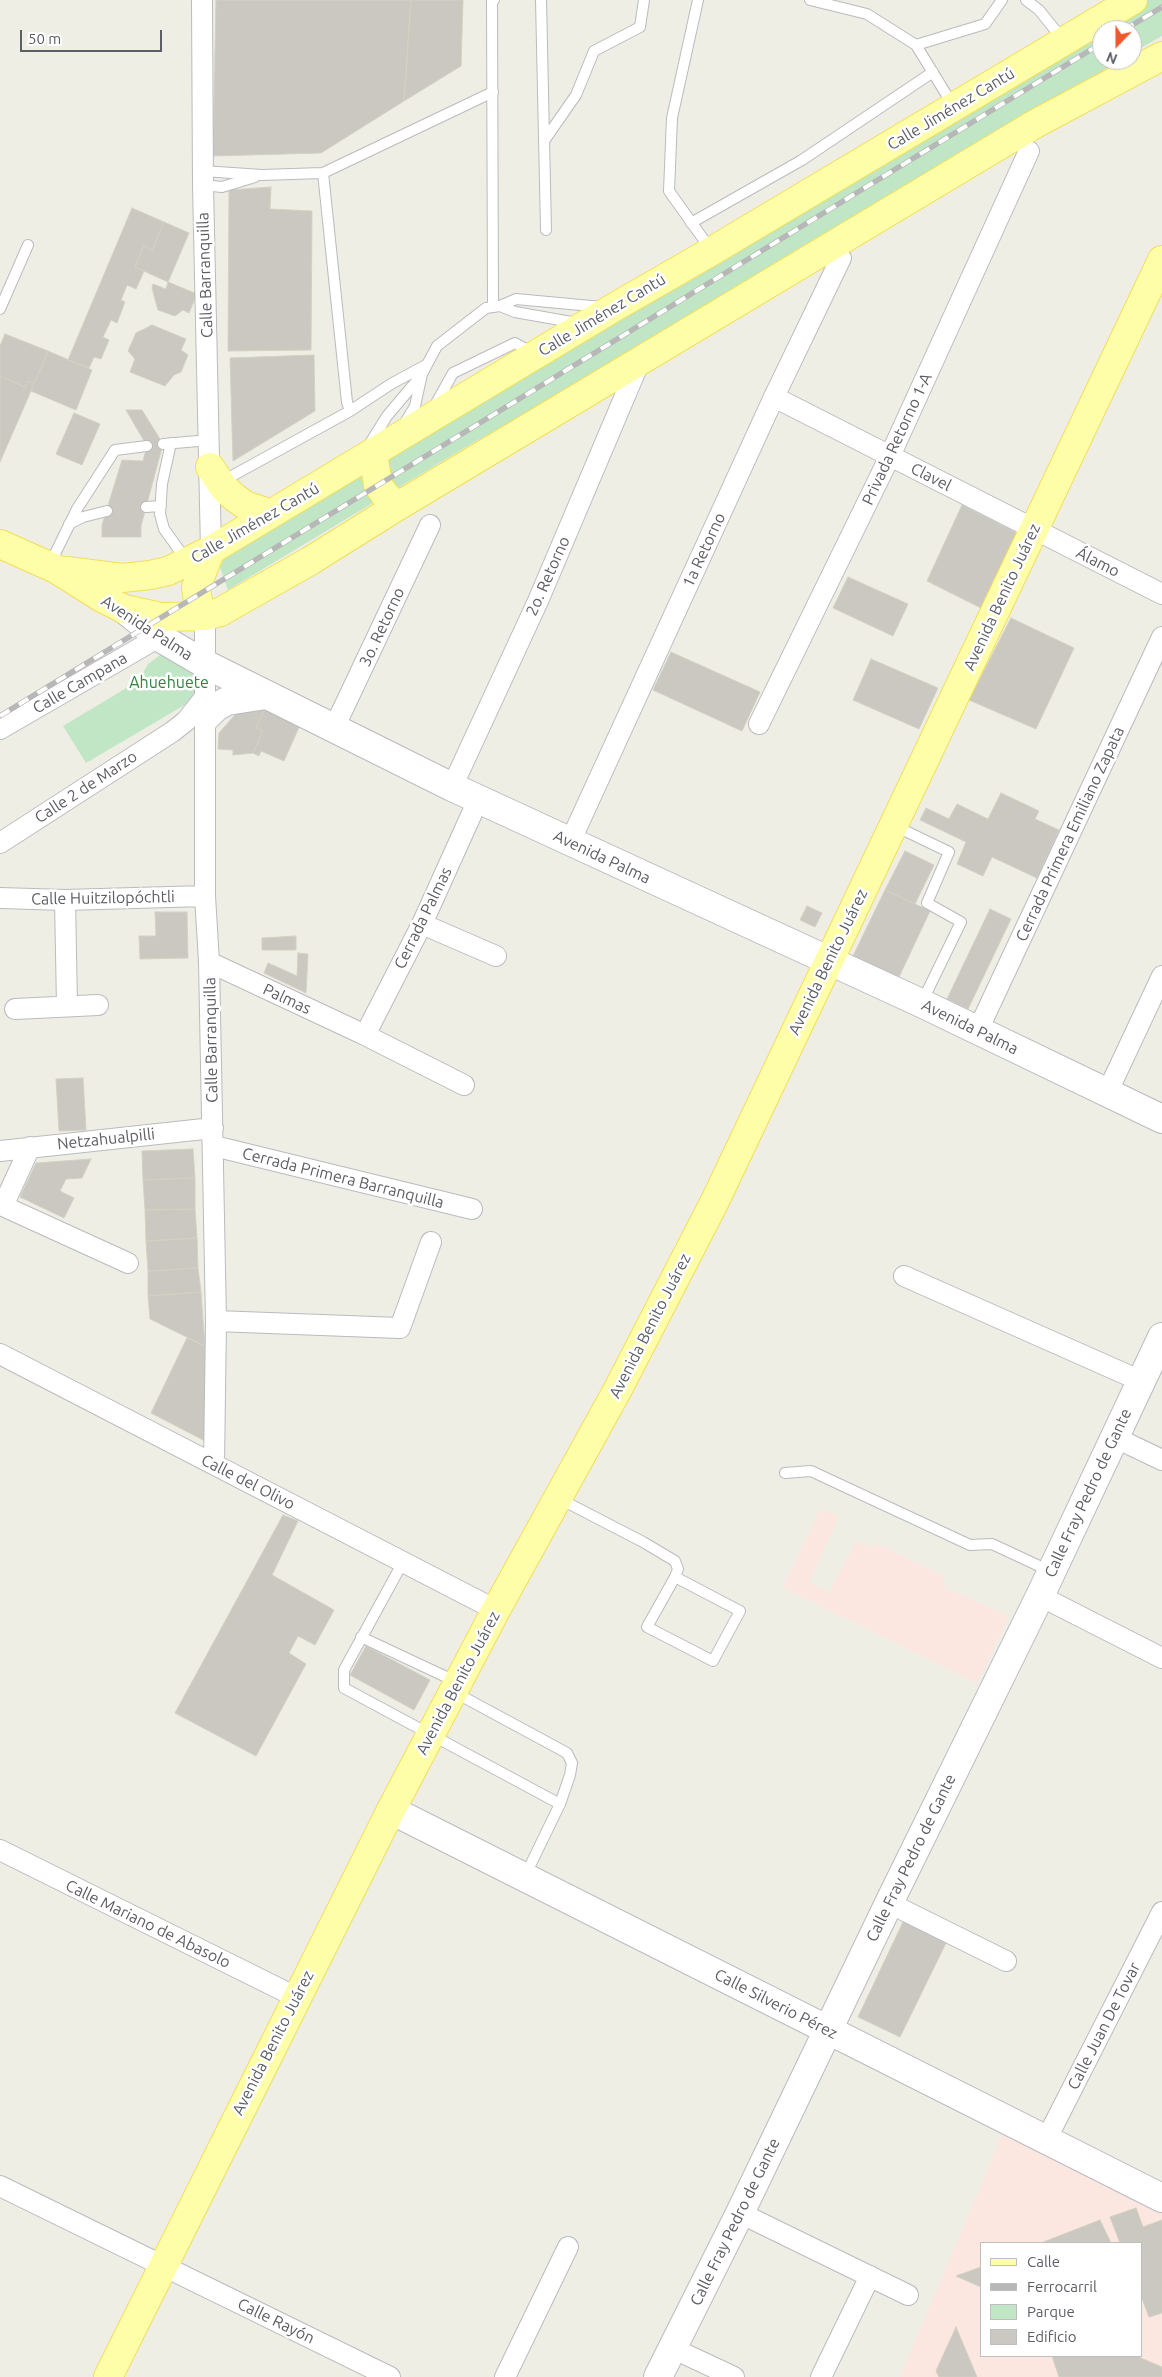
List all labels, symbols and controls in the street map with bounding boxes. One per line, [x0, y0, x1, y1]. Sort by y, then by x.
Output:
scale bar [22, 20, 165, 52]
north arrow [1092, 20, 1142, 70]
text: 50 m [28, 30, 61, 47]
text: N [1104, 49, 1120, 67]
street label: Calle Jiménez Cantú [884, 63, 1018, 155]
street label: Calle Barranquilla [193, 212, 217, 338]
street label: Calle Jiménez Cantú [535, 269, 669, 361]
street label: Privada Retorno 1-A [858, 370, 936, 508]
street label: Clavel [907, 459, 955, 495]
street label: Calle Jiménez Cantú [187, 478, 323, 568]
street label: 1a Retorno [678, 510, 730, 590]
street label: Avenida Benito Juárez [960, 521, 1044, 673]
street label: 2o. Retorno [522, 533, 574, 619]
street label: Álamo [1073, 543, 1123, 581]
street label: 3o. Retorno [355, 584, 409, 670]
street label: Avenida Palma [98, 591, 196, 665]
street label: Calle Campana [29, 648, 131, 718]
park label: Ahuehuete [129, 673, 209, 693]
street label: Cerrada Primera Emiliano Zapata [1012, 724, 1128, 944]
street label: Calle 2 de Marzo [31, 747, 141, 827]
street label: Avenida Palma [550, 826, 654, 888]
street label: Cerrada Palmas [390, 864, 456, 972]
street label: Avenida Benito Juárez [784, 886, 872, 1038]
street label: Calle Huitzilopóchtli [31, 887, 175, 909]
street label: Calle Barranquilla [200, 977, 222, 1103]
street label: Palmas [260, 980, 314, 1018]
street label: Avenida Palma [919, 995, 1021, 1059]
street label: Netzahualpilli [56, 1124, 156, 1154]
street label: Cerrada Primera Barranquilla [240, 1144, 446, 1212]
street label: Avenida Benito Juárez [605, 1250, 695, 1402]
street label: Calle Fray Pedro de Gante [1040, 1406, 1136, 1580]
street label: Calle del Olivo [198, 1450, 298, 1514]
street label: Avenida Benito Juárez [412, 1608, 504, 1758]
street label: Calle Fray Pedro de Gante [862, 1771, 960, 1945]
street label: Calle Mariano de Abasolo [62, 1876, 234, 1972]
street label: Calle Juan De Tovar [1064, 1959, 1144, 2093]
street label: Calle Silverio Pérez [711, 1965, 841, 2043]
street label: Avenida Benito Juárez [228, 1967, 318, 2119]
street label: Calle Fray Pedro de Gante [686, 2135, 784, 2309]
legend [980, 2242, 1142, 2357]
text: Calle [1027, 2253, 1060, 2270]
text: Ferrocarril [1027, 2278, 1097, 2295]
street label: Calle Rayón [234, 2294, 318, 2348]
text: Parque [1027, 2303, 1075, 2320]
text: Edificio [1027, 2328, 1076, 2345]

